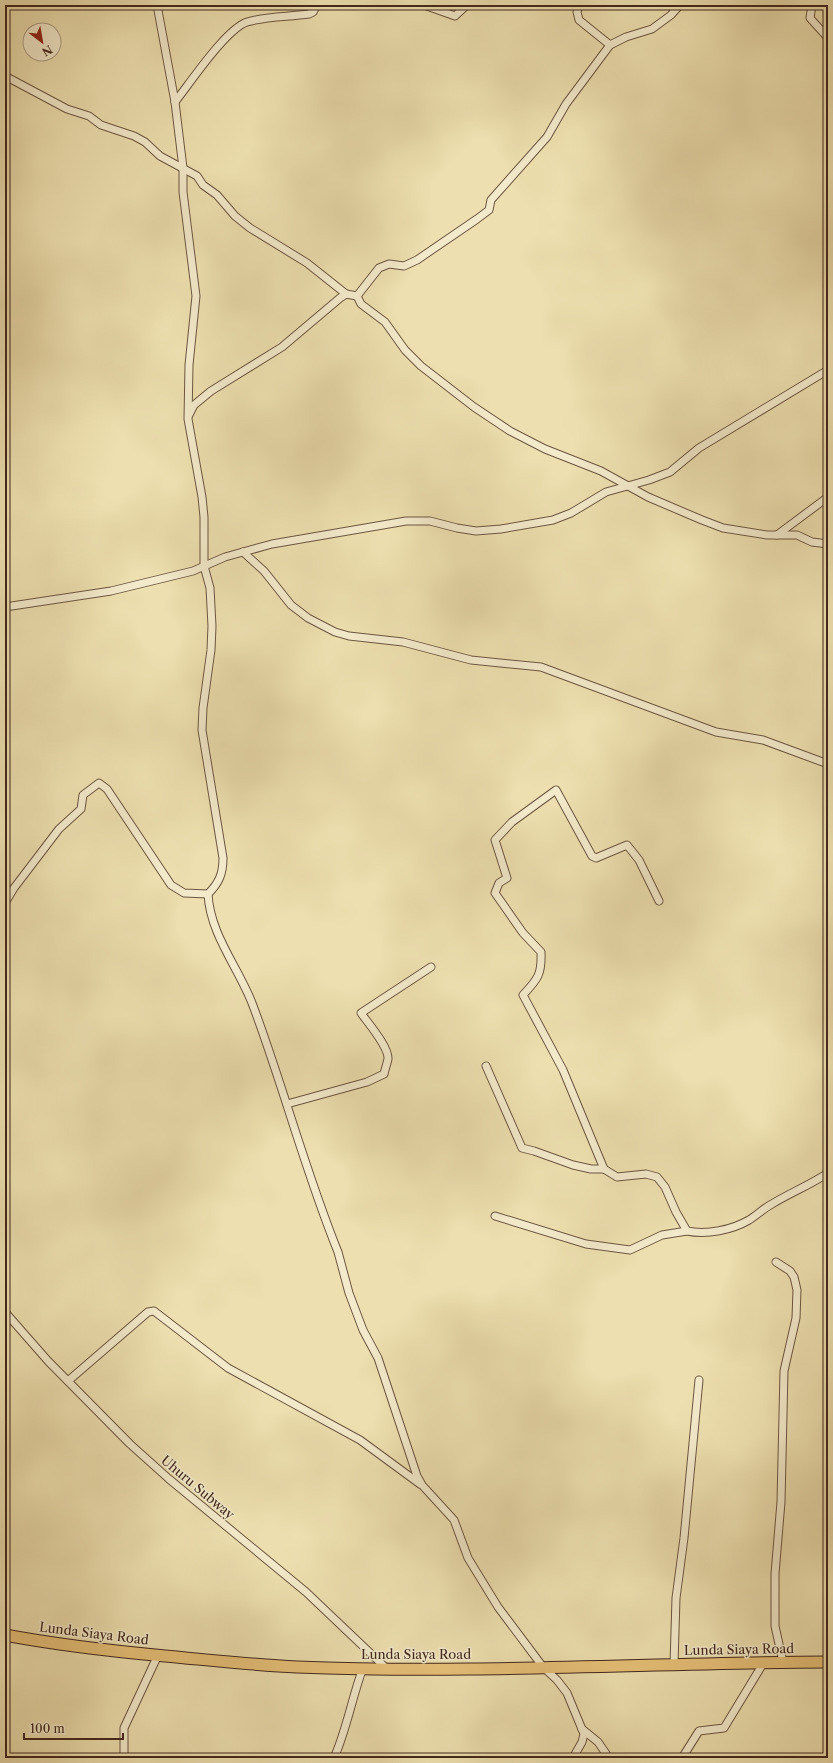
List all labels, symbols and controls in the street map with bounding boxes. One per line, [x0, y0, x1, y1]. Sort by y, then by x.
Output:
north arrow [22, 22, 62, 62]
text: N [39, 42, 55, 59]
street label: Uhuru Subway [158, 1452, 238, 1523]
street label: Lunda Siaya Road [38, 1618, 150, 1648]
street label: Lunda Siaya Road [684, 1640, 794, 1658]
street label: Lunda Siaya Road [361, 1646, 471, 1662]
scale bar [24, 1715, 123, 1741]
text: 100 m [30, 1721, 65, 1736]

